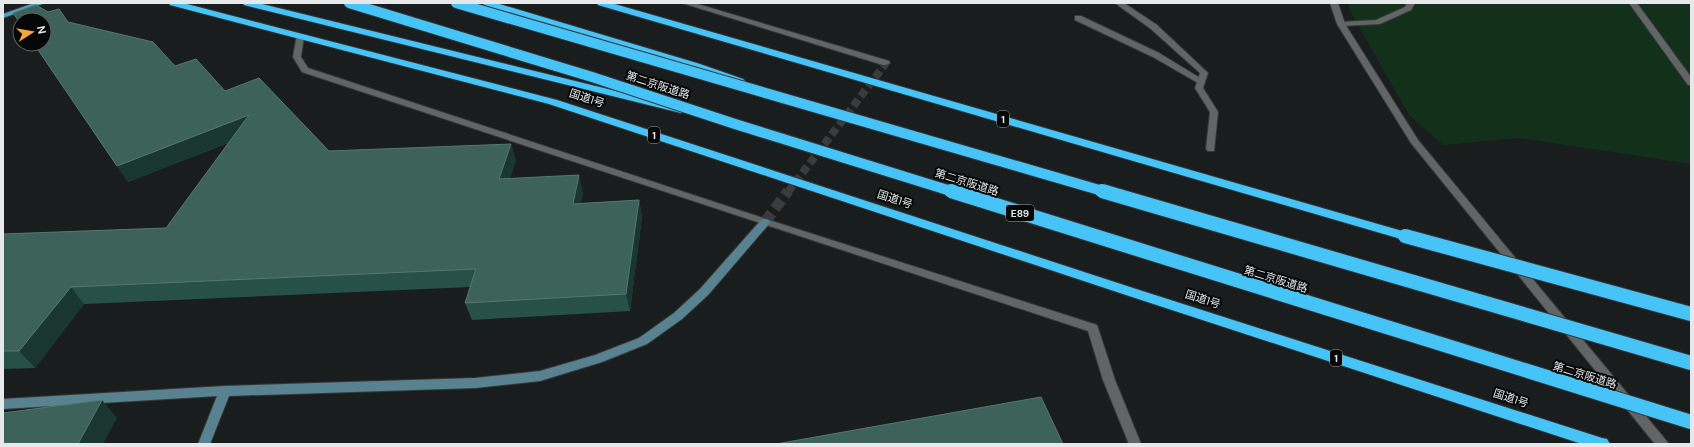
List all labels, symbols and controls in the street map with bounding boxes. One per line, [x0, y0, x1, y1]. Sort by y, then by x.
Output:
north arrow [12, 12, 52, 52]
text: N [34, 25, 49, 35]
street label: 第二京阪道路 [624, 68, 692, 102]
street label: 国道1号 [568, 86, 606, 110]
road number: 1 [997, 111, 1009, 127]
road number: 1 [648, 127, 660, 143]
street label: 第二京阪道路 [933, 166, 1001, 198]
street label: 国道1号 [876, 187, 914, 211]
road number: E89 [1006, 205, 1034, 221]
street label: 第二京阪道路 [1242, 263, 1310, 295]
street label: 国道1号 [1184, 287, 1222, 311]
road number: 1 [1330, 350, 1342, 366]
street label: 第二京阪道路 [1551, 359, 1619, 391]
street label: 国道1号 [1492, 386, 1530, 410]

